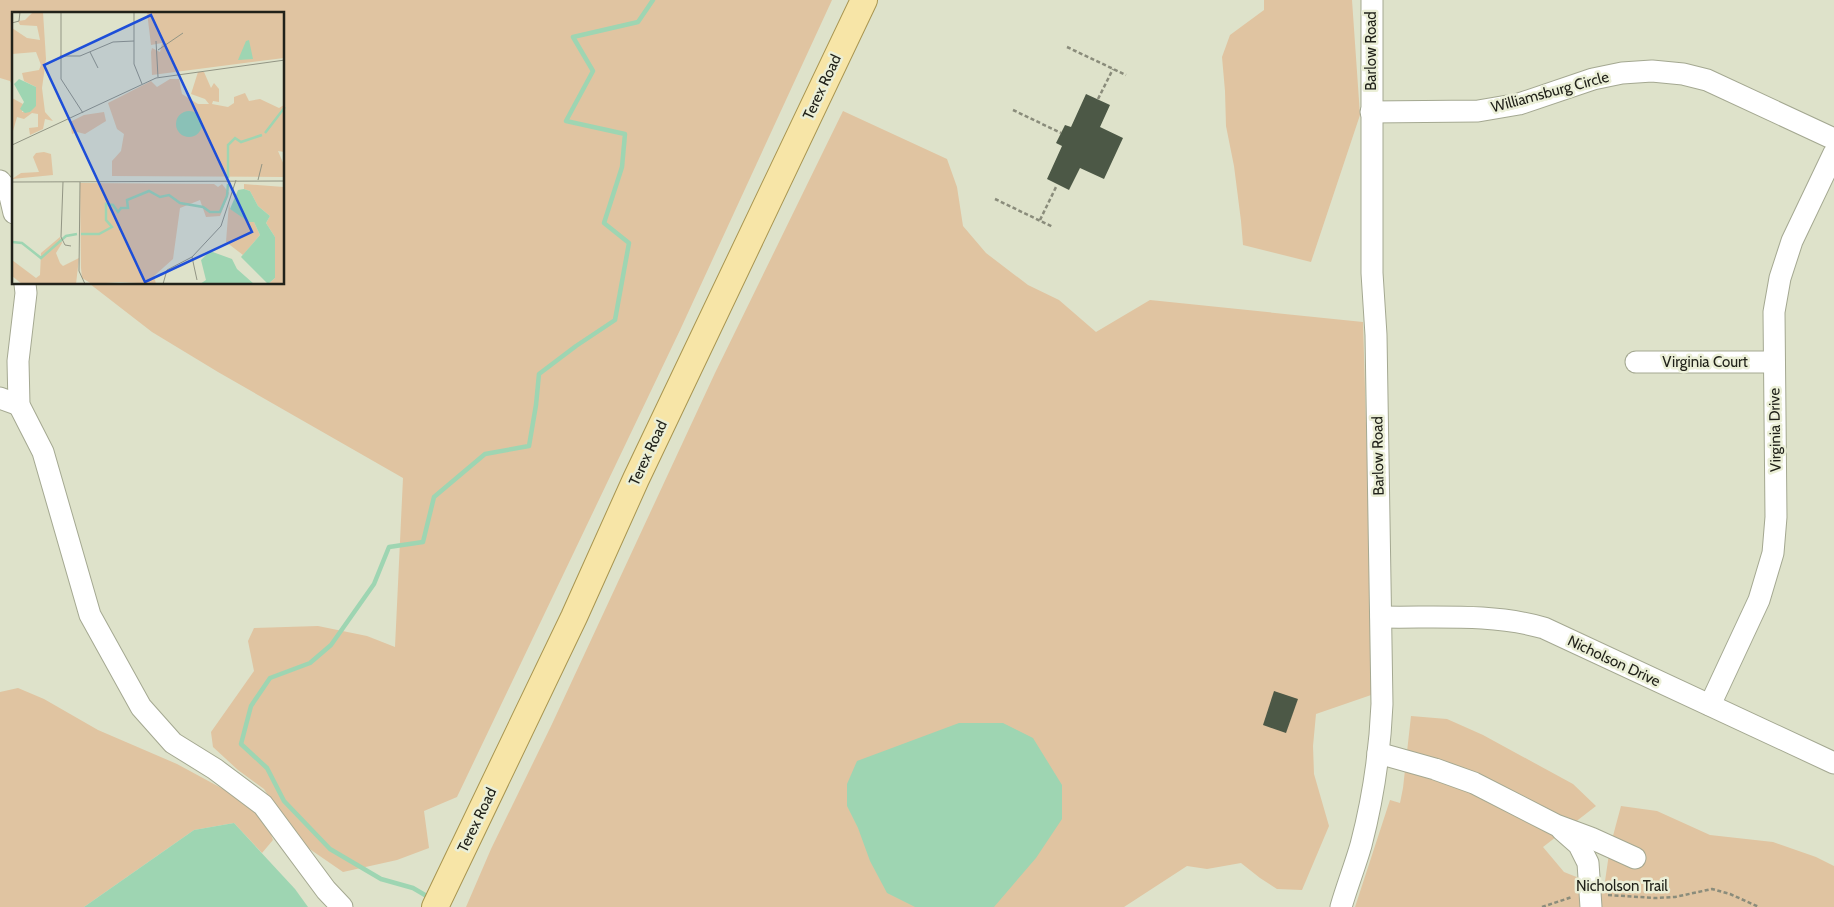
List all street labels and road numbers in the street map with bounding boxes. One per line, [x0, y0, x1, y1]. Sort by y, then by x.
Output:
street label: Barlow Road [1362, 11, 1380, 91]
street label: Terex Road [799, 52, 845, 122]
street label: Williamsburg Circle [1489, 68, 1611, 116]
street label: Virginia Court [1662, 353, 1748, 371]
street label: Virginia Drive [1765, 387, 1785, 472]
street label: Barlow Road [1368, 416, 1388, 496]
street label: Terex Road [625, 418, 671, 488]
street label: Nicholson Drive [1565, 632, 1663, 690]
street label: Terex Road [454, 785, 500, 855]
street label: Nicholson Trail [1576, 877, 1668, 895]

